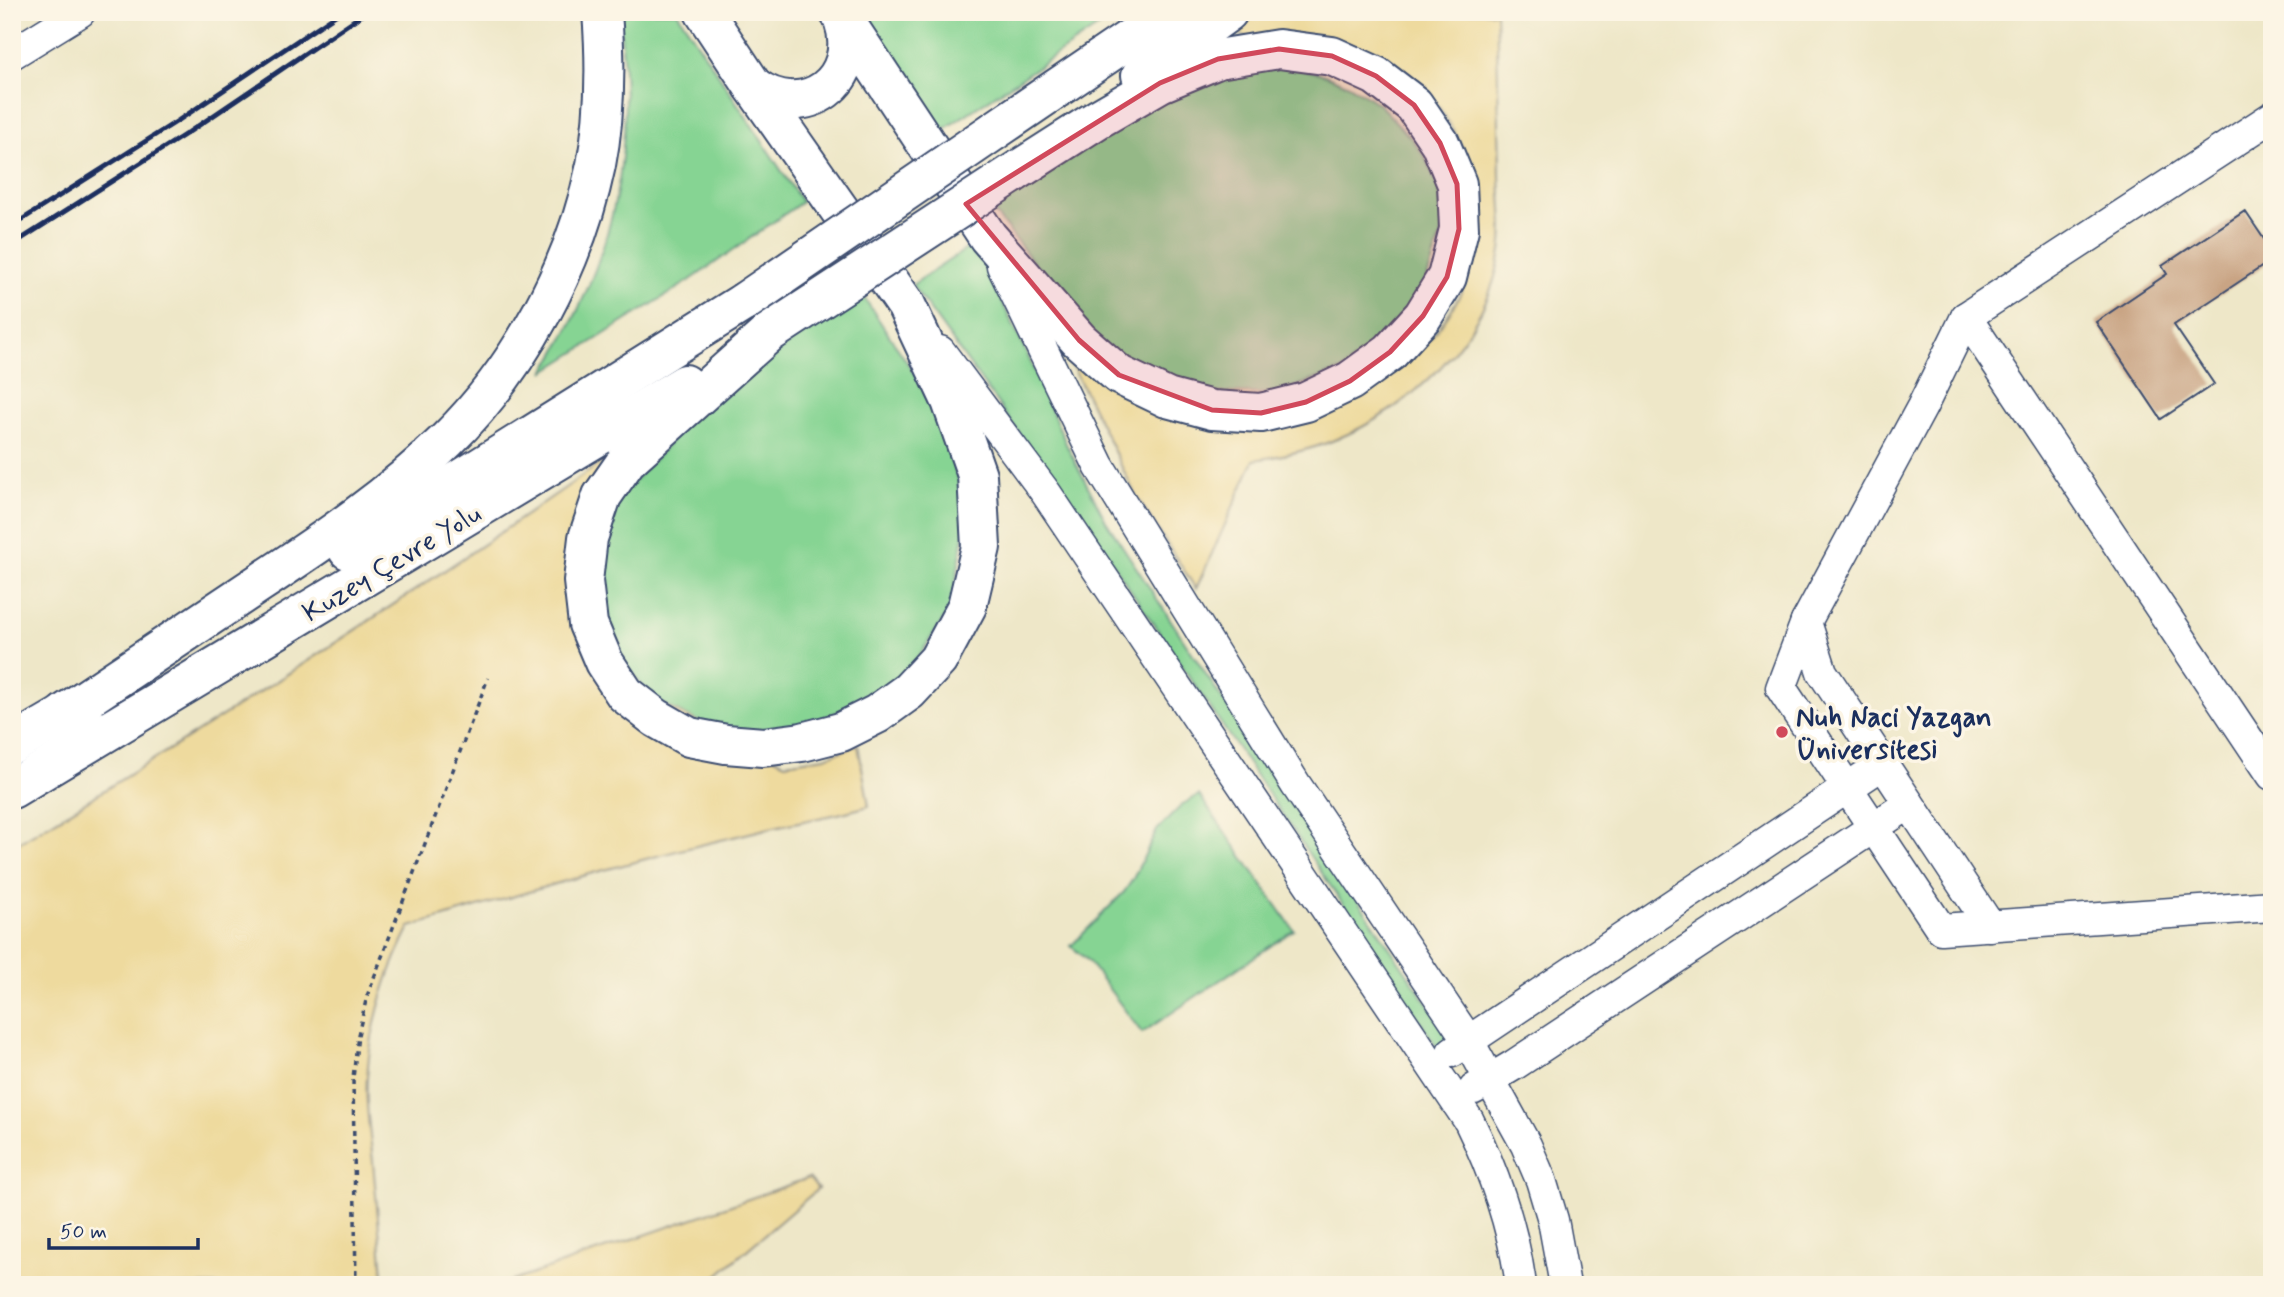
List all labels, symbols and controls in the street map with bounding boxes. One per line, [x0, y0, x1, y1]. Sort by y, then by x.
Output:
street label: Kuzey Çevre Yolu [296, 496, 488, 632]
place label: Nuh Naci Yazgan Üniversitesi [1796, 700, 1992, 769]
marker: Nuh Naci Yazgan Üniversitesi [1774, 724, 1790, 740]
scale bar [49, 1206, 198, 1250]
text: 50 m [60, 1218, 107, 1246]

